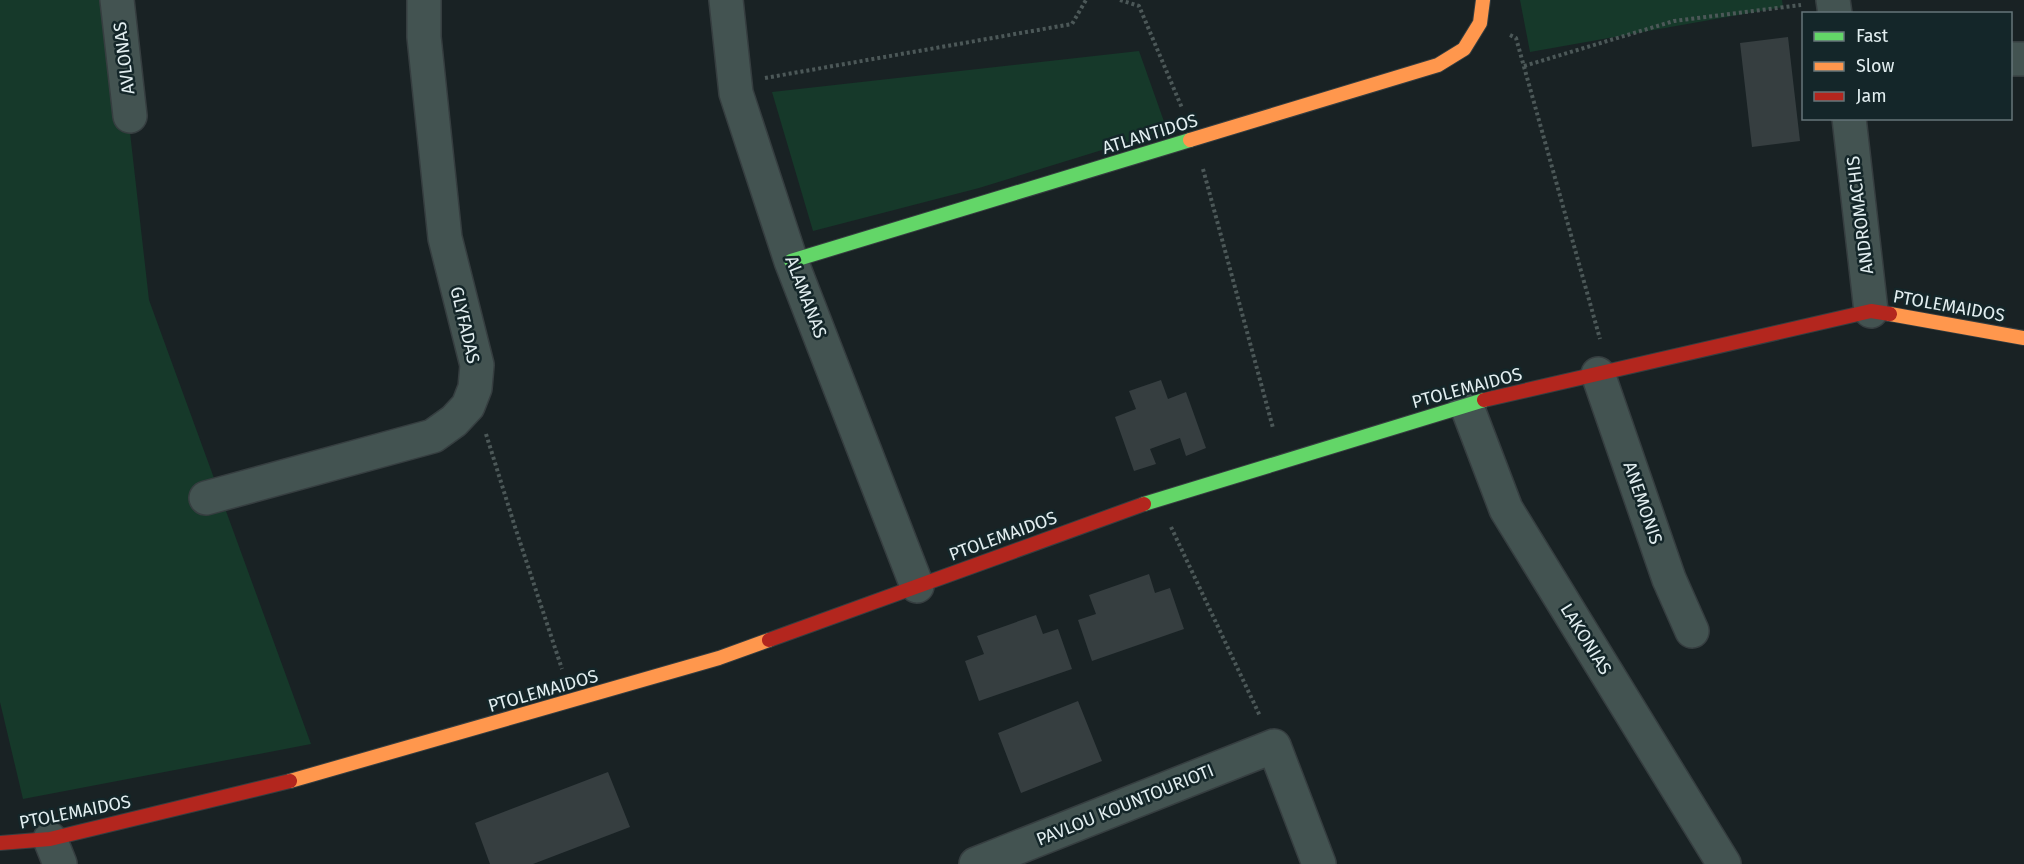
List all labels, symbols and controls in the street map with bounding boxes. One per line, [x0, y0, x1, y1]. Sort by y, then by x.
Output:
legend [1802, 12, 2012, 120]
street label: AVLONAS [109, 20, 139, 96]
text: Fast [1856, 25, 1889, 47]
text: Slow [1856, 55, 1895, 77]
text: Jam [1856, 85, 1887, 107]
street label: ATLANTIDOS [1100, 109, 1201, 159]
street label: ANDROMACHIS [1842, 155, 1878, 275]
street label: ALAMANAS [780, 253, 832, 341]
street label: GLYFADAS [445, 284, 485, 366]
street label: PTOLEMAIDOS [1891, 285, 2007, 327]
street label: PTOLEMAIDOS [1409, 363, 1525, 413]
street label: ANEMONIS [1619, 459, 1667, 547]
street label: PTOLEMAIDOS [946, 506, 1060, 566]
street label: LAKONIAS [1556, 599, 1617, 679]
street label: PTOLEMAIDOS [486, 665, 601, 717]
street label: PAVLOU KOUNTOURIOTI [1033, 759, 1217, 851]
street label: PTOLEMAIDOS [17, 790, 133, 834]

